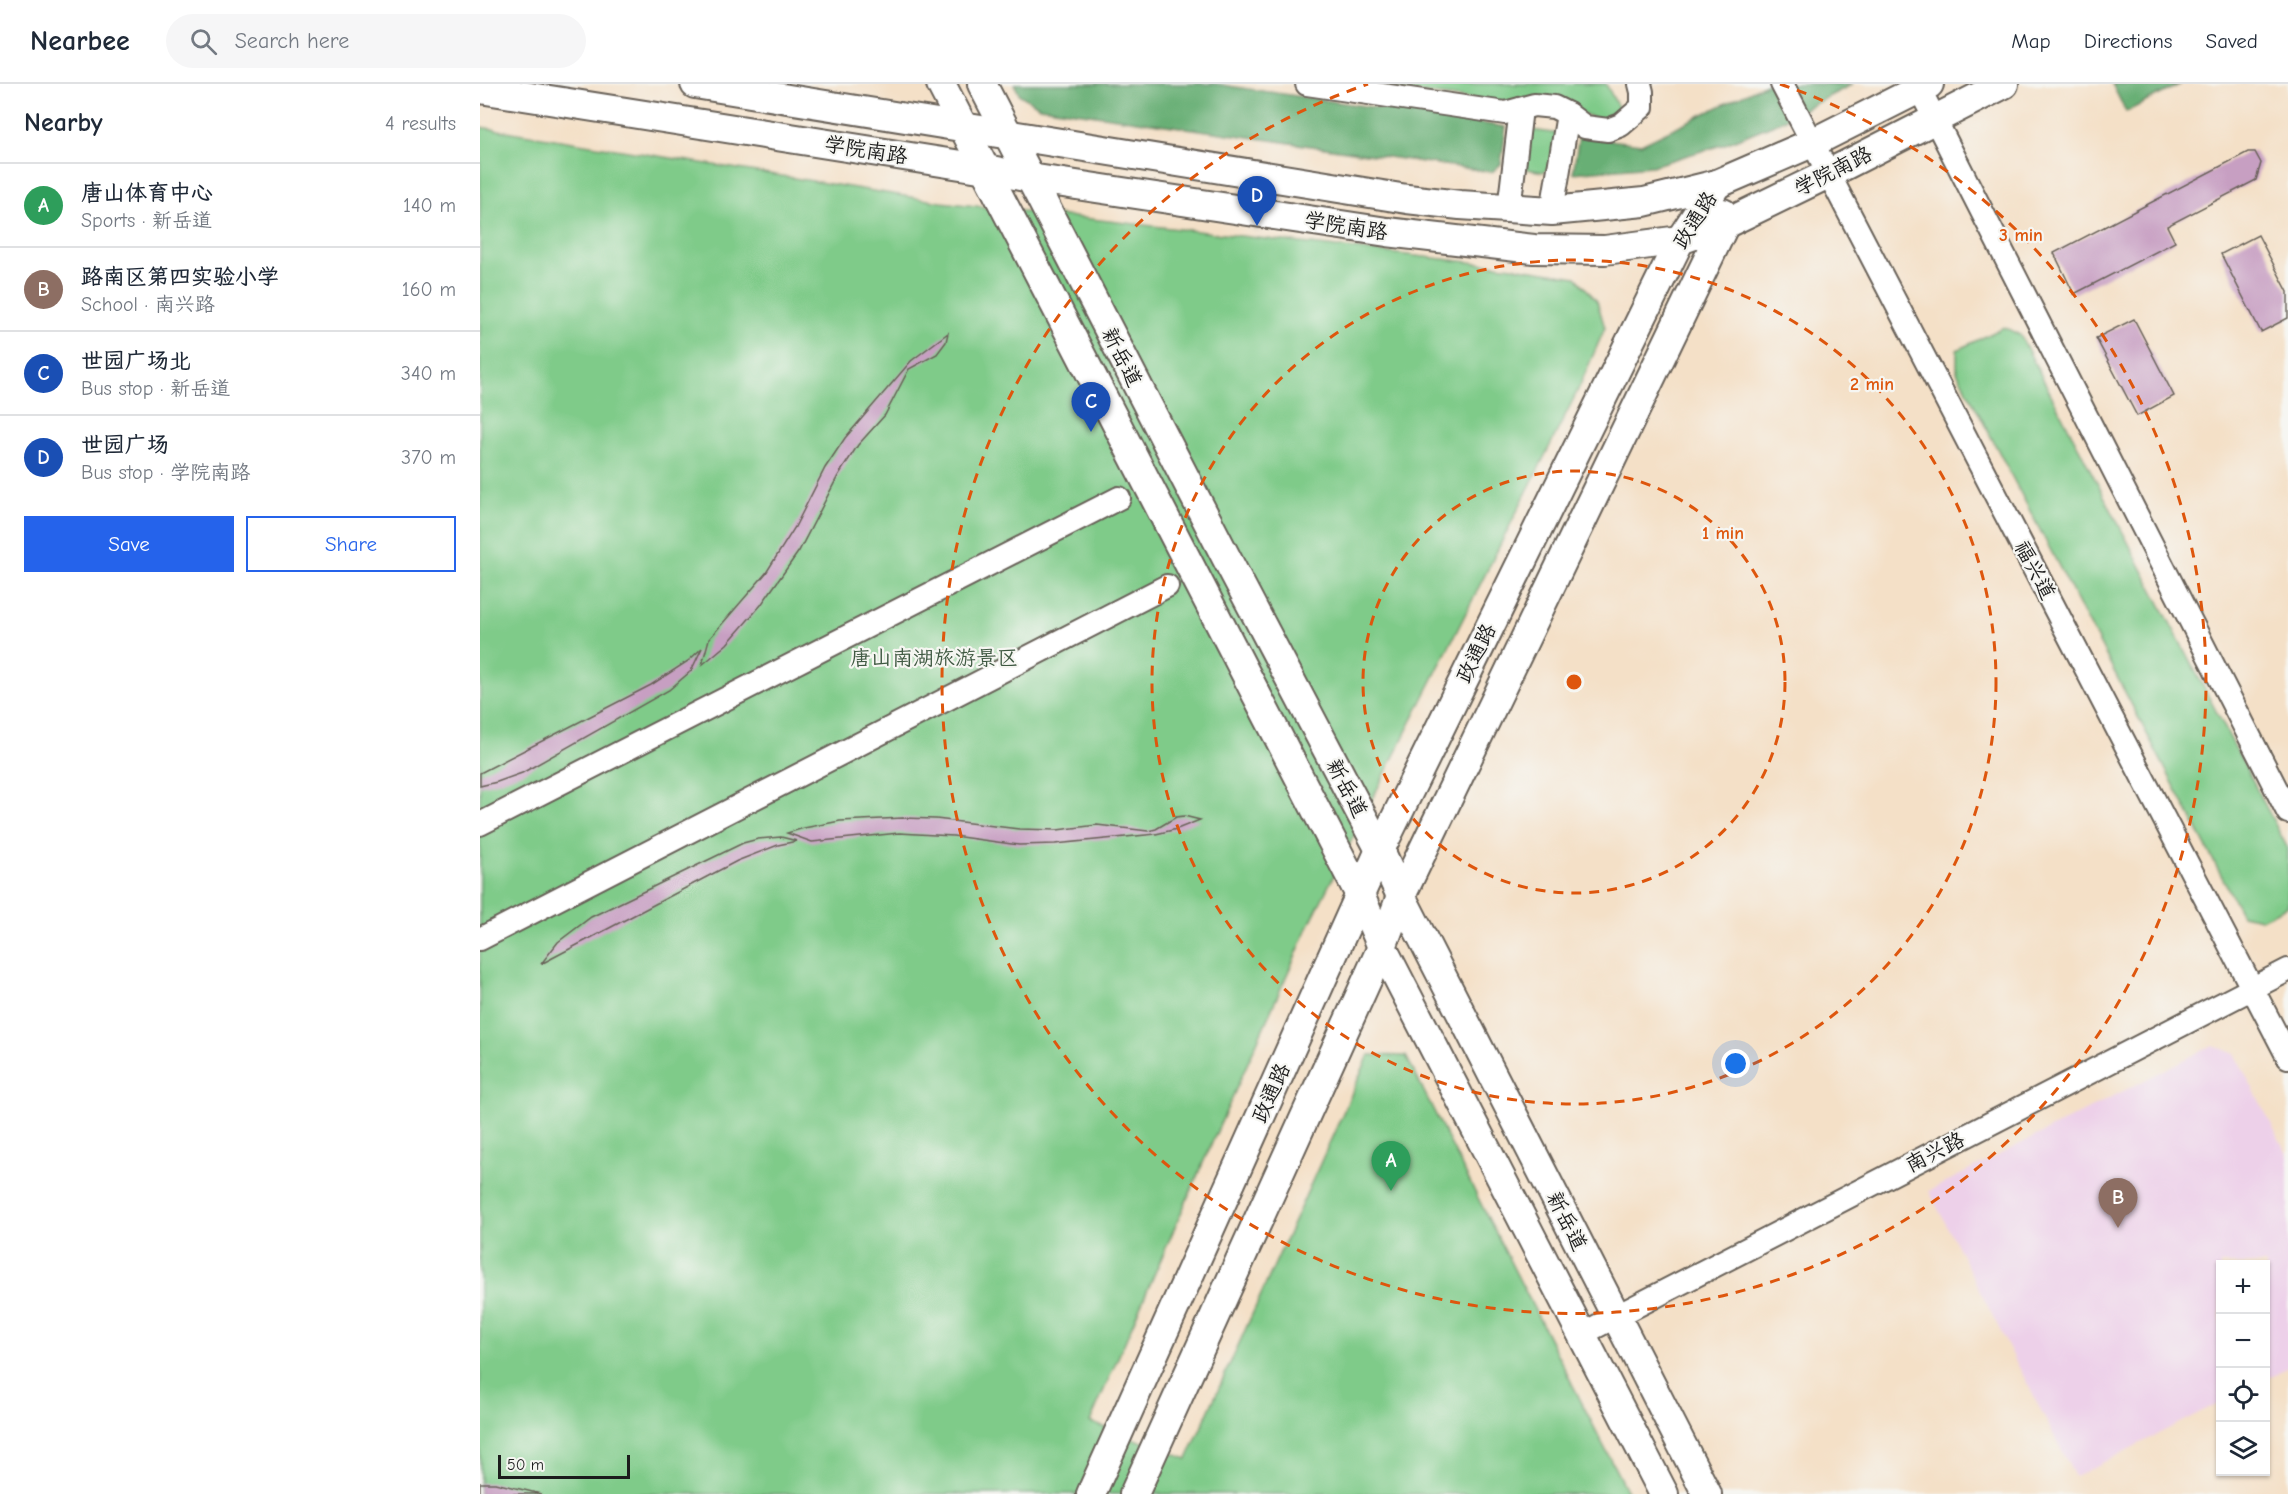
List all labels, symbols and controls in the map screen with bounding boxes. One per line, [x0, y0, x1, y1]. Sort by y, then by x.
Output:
search box [166, 14, 586, 68]
text: Nearbee [30, 25, 130, 57]
icon: search [187, 25, 220, 58]
text: Search here [235, 28, 349, 54]
text: Map [2011, 29, 2051, 53]
text: Directions [2084, 29, 2173, 53]
text: Saved [2206, 29, 2258, 53]
text: Nearby [24, 108, 103, 138]
text: 4 results [385, 112, 456, 135]
street label: 学院南路 [823, 132, 909, 168]
street label: 学院南路 [1790, 141, 1876, 201]
pin: D [1238, 176, 1276, 226]
text: 唐山体育中心 [81, 180, 213, 206]
street label: 政通路 [1668, 187, 1722, 253]
text: A [38, 194, 49, 217]
text: 140 m [403, 194, 456, 217]
street label: 学院南路 [1303, 208, 1389, 244]
text: Sports · 新岳道 [81, 209, 212, 232]
text: 3 min [1999, 225, 2043, 246]
text: 路南区第四实验小学 [81, 264, 279, 290]
text: B [37, 278, 50, 301]
text: 160 m [402, 278, 456, 301]
text: School · 南兴路 [81, 293, 215, 316]
street label: 新岳道 [1097, 323, 1147, 391]
text: 世园广场北 [81, 348, 191, 374]
text: C [37, 362, 50, 385]
text: 340 m [401, 362, 456, 385]
text: 2 min [1850, 374, 1894, 395]
text: Bus stop · 新岳道 [81, 377, 230, 400]
pin: C [1072, 382, 1110, 432]
text: 世园广场 [81, 432, 169, 458]
text: D [37, 446, 50, 469]
text: 370 m [401, 446, 456, 469]
text: Bus stop · 学院南路 [81, 461, 250, 484]
button: Save [24, 516, 234, 572]
button: Share [246, 516, 456, 572]
text: 1 min [1702, 523, 1744, 544]
street label: 福兴道 [2010, 537, 2060, 603]
street label: 政通路 [1451, 619, 1501, 687]
park label: 唐山南湖旅游景区 [850, 646, 1018, 670]
centre of rings [1564, 672, 1584, 692]
street label: 新岳道 [1322, 755, 1372, 821]
your location [1721, 1049, 1750, 1078]
street label: 政通路 [1247, 1059, 1295, 1127]
street label: 南兴路 [1901, 1127, 1969, 1177]
pin: A [1372, 1142, 1410, 1191]
pin: B [2098, 1178, 2138, 1228]
street label: 新岳道 [1542, 1187, 1592, 1255]
map controls [2216, 1260, 2270, 1476]
button: + [2216, 1260, 2270, 1314]
button: − [2216, 1314, 2270, 1368]
button: locate [2216, 1368, 2270, 1422]
button: layers [2216, 1422, 2270, 1476]
scale bar [498, 1452, 630, 1480]
text: 50 m [507, 1456, 544, 1474]

